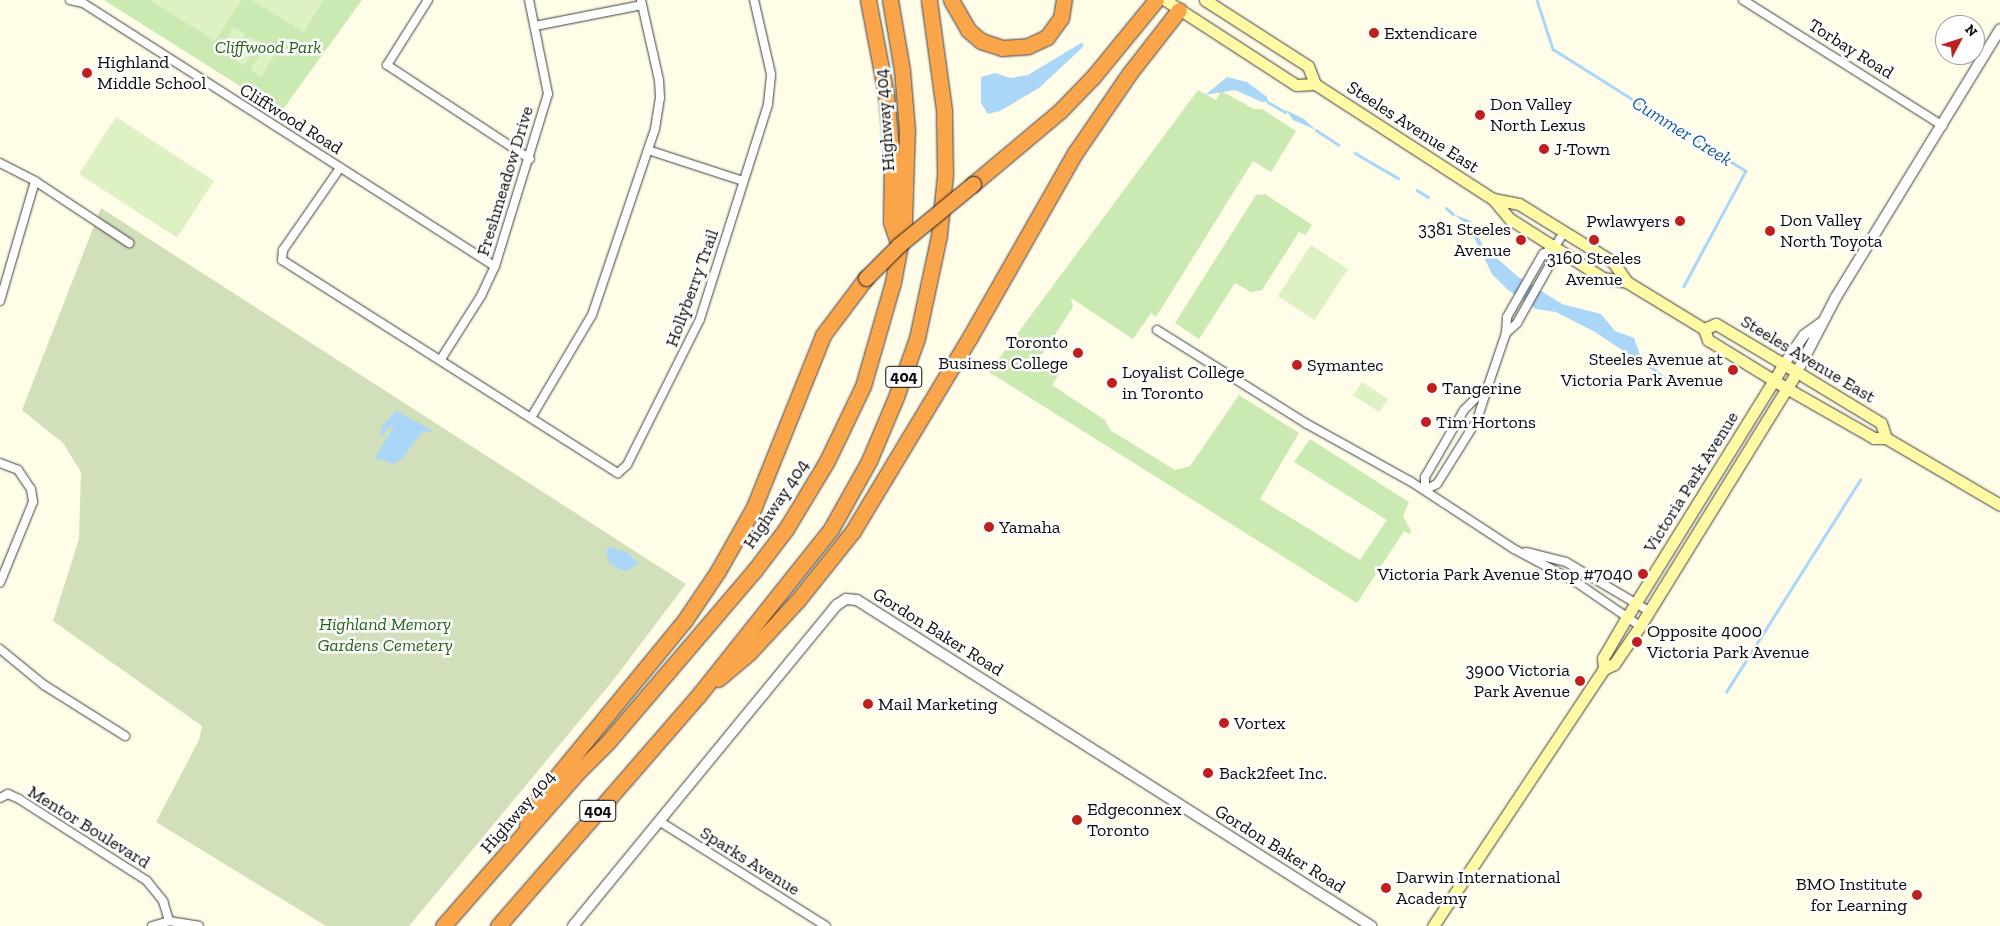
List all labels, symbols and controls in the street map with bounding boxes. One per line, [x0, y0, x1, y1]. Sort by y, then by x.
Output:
street label: Torbay Road [1804, 14, 1898, 84]
north arrow [1935, 15, 1985, 65]
text: N [1961, 21, 1981, 40]
place label: Extendicare [1384, 22, 1477, 44]
marker: Extendicare [1368, 27, 1380, 39]
park label: Cliffwood Park [215, 36, 321, 58]
place label: Highland Middle School [97, 52, 206, 94]
marker: Highland Middle School [81, 67, 93, 79]
street label: Highway 404 [871, 68, 899, 172]
street label: Steeles Avenue East [1343, 76, 1483, 178]
street label: Cliffwood Road [236, 79, 346, 159]
water label: Cummer Creek [1627, 91, 1737, 171]
place label: Don Valley North Lexus [1490, 94, 1586, 136]
street label: Freshmeadow Drive [472, 103, 538, 259]
marker: Don Valley North Lexus [1474, 109, 1486, 121]
place label: J-Town [1554, 138, 1610, 160]
marker: J-Town [1538, 143, 1550, 155]
place label: Pwlawyers [1586, 210, 1670, 232]
place label: Don Valley North Toyota [1780, 210, 1883, 252]
marker: Pwlawyers [1674, 215, 1686, 227]
place label: 3381 Steeles Avenue [1418, 219, 1511, 262]
marker: Don Valley North Toyota [1764, 225, 1776, 237]
street label: Hollyberry Trail [661, 226, 723, 350]
marker: 3381 Steeles Avenue [1515, 234, 1527, 246]
marker: 3160 Steeles Avenue [1588, 234, 1600, 246]
place label: 3160 Steeles Avenue [1547, 248, 1641, 290]
street label: Steeles Avenue East [1737, 310, 1879, 408]
place label: Toronto Business College [938, 332, 1068, 374]
marker: Toronto Business College [1072, 347, 1084, 359]
place label: Steeles Avenue at Victoria Park Avenue [1560, 349, 1723, 392]
place label: Symantec [1307, 354, 1384, 376]
marker: Symantec [1291, 359, 1303, 371]
place label: Loyalist College in Toronto [1122, 362, 1244, 404]
road number: 404 [885, 364, 923, 391]
marker: Steeles Avenue at Victoria Park Avenue [1727, 364, 1739, 376]
marker: Loyalist College in Toronto [1106, 377, 1118, 389]
place label: Tangerine [1442, 377, 1521, 399]
marker: Tangerine [1426, 382, 1438, 394]
street label: Victoria Park Avenue [1639, 407, 1743, 557]
place label: Tim Hortons [1436, 411, 1536, 433]
marker: Tim Hortons [1420, 416, 1432, 428]
street label: Highway 404 [738, 455, 814, 553]
place label: Yamaha [999, 516, 1060, 538]
marker: Yamaha [983, 521, 995, 533]
place label: Victoria Park Avenue Stop #7040 [1377, 563, 1633, 585]
marker: Victoria Park Avenue Stop #7040 [1637, 568, 1649, 580]
street label: Gordon Baker Road [869, 583, 1007, 681]
park label: Highland Memory Gardens Cemetery [317, 614, 453, 656]
place label: Opposite 4000 Victoria Park Avenue [1647, 621, 1810, 664]
marker: Opposite 4000 Victoria Park Avenue [1631, 636, 1643, 648]
place label: 3900 Victoria Park Avenue [1465, 660, 1570, 702]
marker: 3900 Victoria Park Avenue [1574, 675, 1586, 687]
place label: Mail Marketing [878, 693, 998, 715]
marker: Mail Marketing [862, 698, 874, 710]
place label: Vortex [1234, 712, 1285, 734]
marker: Vortex [1218, 717, 1230, 729]
place label: Back2feet Inc. [1219, 762, 1327, 784]
street label: Highway 404 [476, 766, 560, 858]
marker: Back2feet Inc. [1201, 766, 1215, 780]
street label: Mentor Boulevard [24, 781, 154, 873]
road number: 404 [579, 798, 617, 824]
place label: Edgeconnex Toronto [1087, 799, 1181, 842]
street label: Gordon Baker Road [1211, 800, 1349, 898]
marker: Edgeconnex Toronto [1071, 814, 1083, 826]
street label: Sparks Avenue [696, 822, 804, 900]
place label: Darwin International Academy [1396, 867, 1561, 910]
place label: BMO Institute for Learning [1796, 874, 1907, 916]
marker: Darwin International Academy [1380, 882, 1392, 894]
marker: BMO Institute for Learning [1911, 889, 1923, 901]

